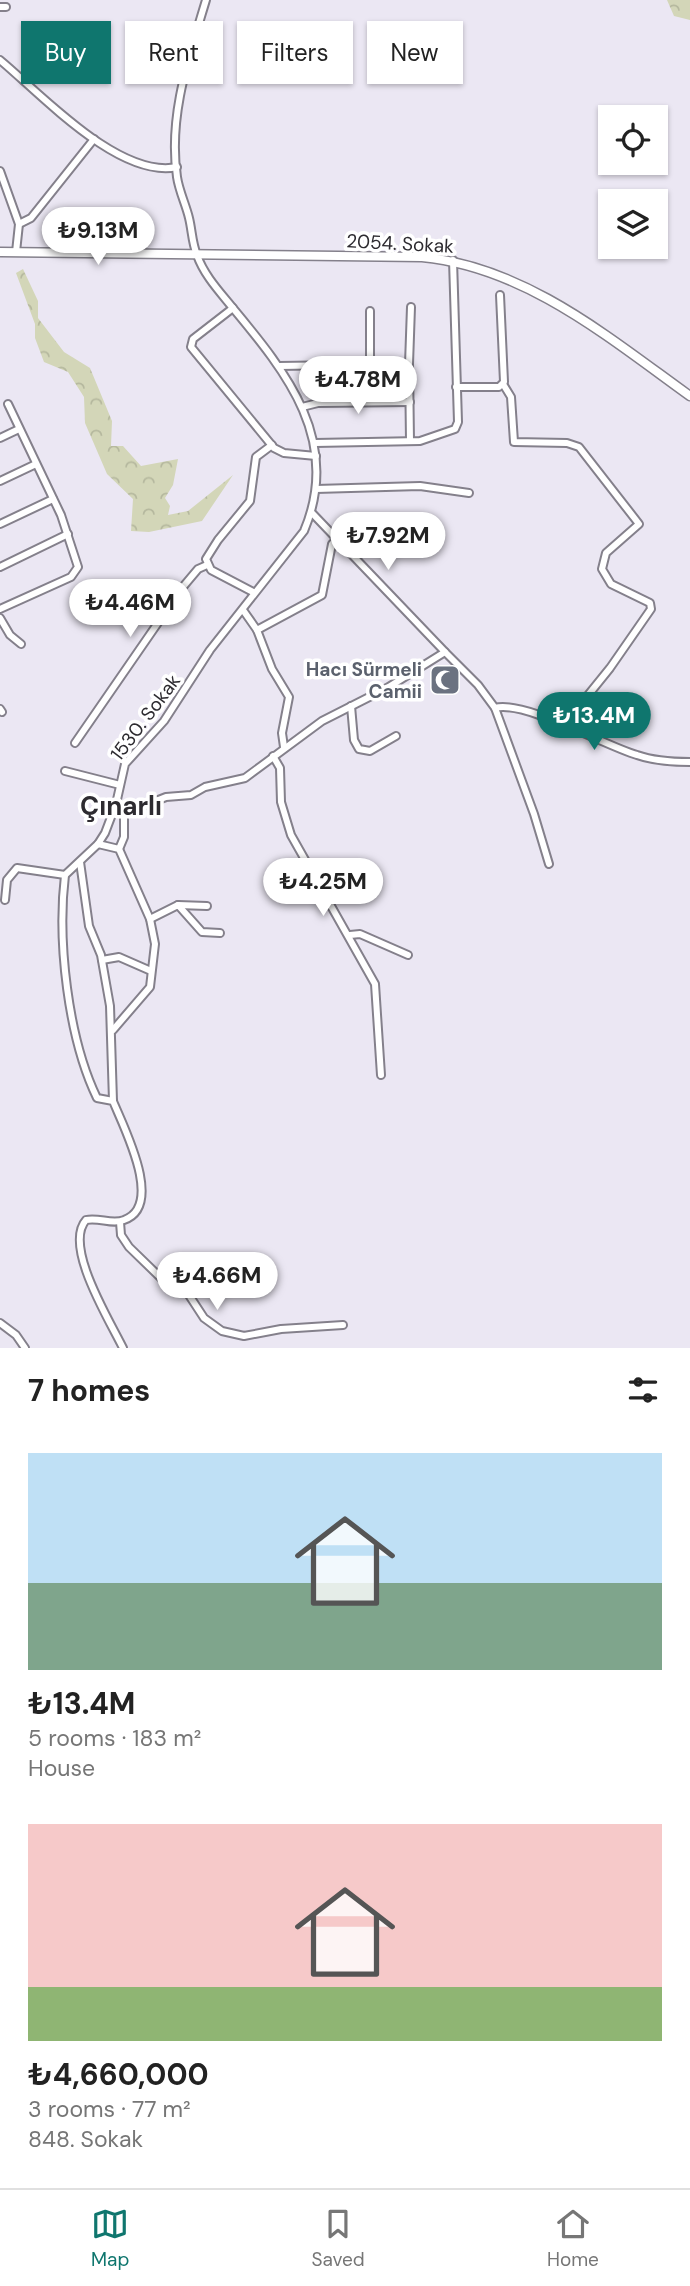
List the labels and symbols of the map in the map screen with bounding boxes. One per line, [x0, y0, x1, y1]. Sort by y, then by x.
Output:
pin: ₺9.13M [41, 208, 155, 267]
street label: 2054. Sokak [346, 228, 455, 259]
pin: ₺4.78M [301, 356, 415, 416]
pin: ₺7.92M [331, 512, 445, 572]
pin: ₺4.46M [73, 580, 187, 639]
place label: Hacı Sürmeli Camii [306, 657, 422, 704]
mosque icon: Hacı Sürmeli Camii [428, 663, 462, 697]
street label: 1530. Sokak [105, 669, 186, 765]
pin: ₺13.4M [537, 692, 651, 752]
district label: Çınarlı [80, 789, 162, 823]
pin: ₺4.25M [266, 858, 380, 918]
pin: ₺4.66M [160, 1252, 274, 1312]

